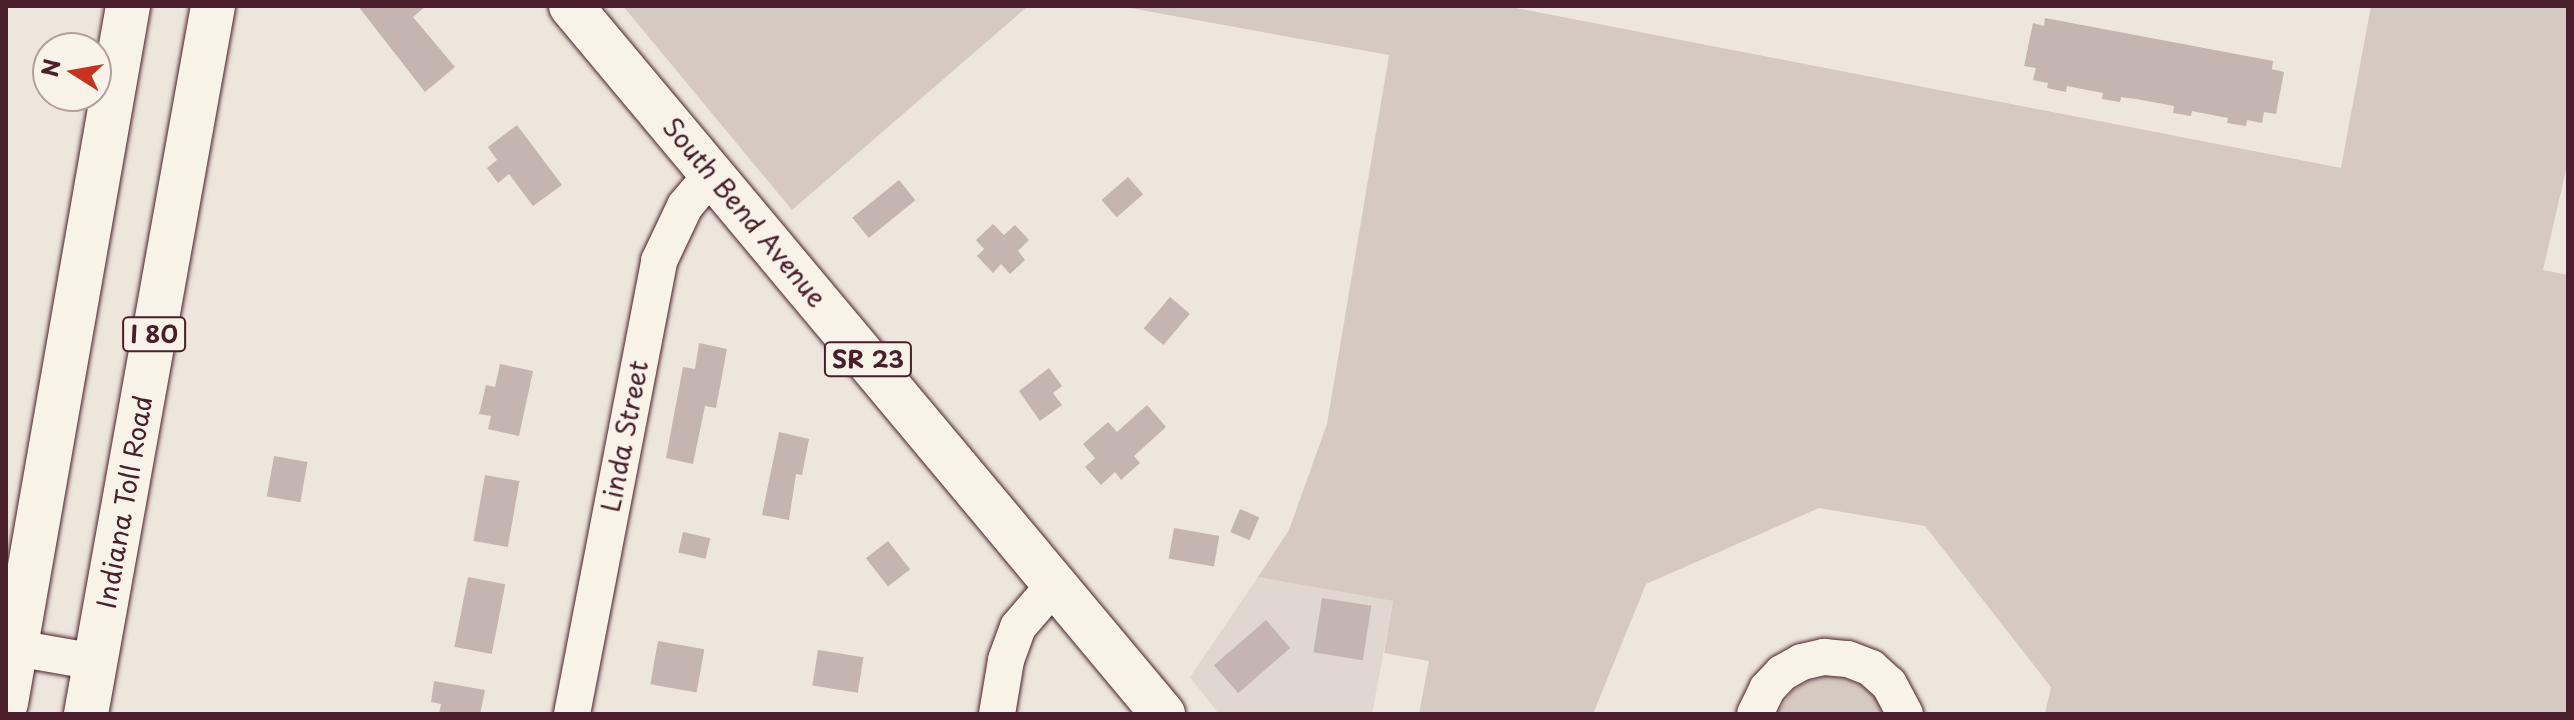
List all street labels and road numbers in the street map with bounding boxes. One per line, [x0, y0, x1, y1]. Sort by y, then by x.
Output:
street label: South Bend Avenue [656, 110, 834, 314]
road number: I 80 [120, 314, 188, 354]
road number: SR 23 [822, 339, 914, 379]
street label: Linda Street [594, 358, 654, 514]
street label: Indiana Toll Road [90, 393, 158, 611]

